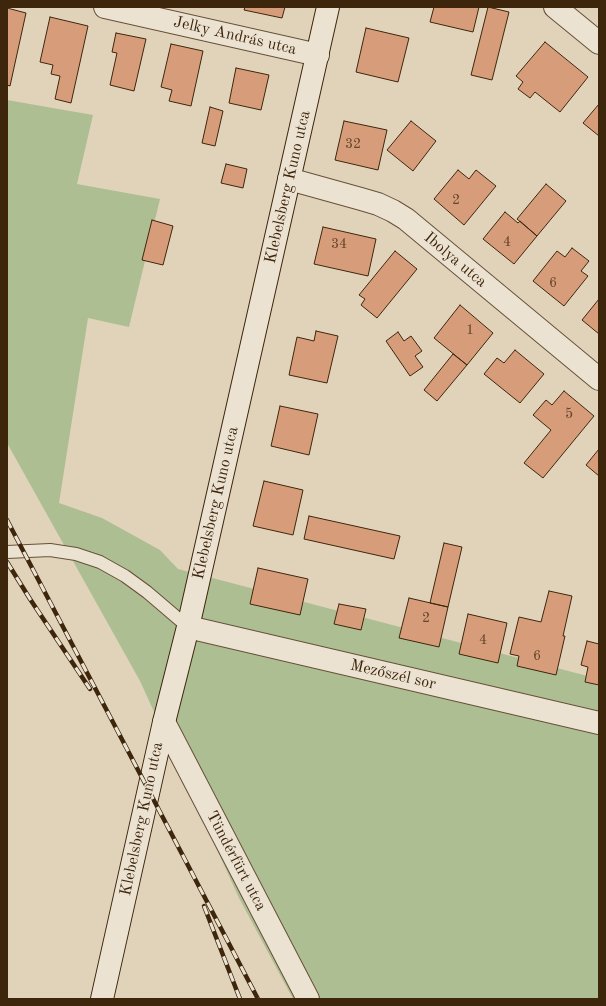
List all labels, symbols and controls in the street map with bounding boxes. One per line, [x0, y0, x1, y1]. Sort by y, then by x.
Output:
street label: Jelky András utca [172, 13, 298, 59]
street label: Klebelsberg Kuno utca [261, 109, 315, 265]
house number: 32 [345, 136, 361, 152]
house number: 2 [452, 192, 460, 208]
street label: Ibolya utca [420, 228, 490, 292]
house number: 4 [503, 234, 511, 250]
house number: 34 [331, 236, 347, 252]
house number: 6 [549, 275, 557, 291]
house number: 1 [466, 322, 474, 338]
house number: 5 [565, 406, 573, 422]
street label: Klebelsberg Kuno utca [189, 425, 243, 581]
house number: 2 [422, 610, 430, 626]
house number: 4 [479, 632, 487, 648]
house number: 6 [533, 648, 541, 664]
street label: Mezőszél sor [348, 656, 438, 694]
street label: Klebelsberg Kuno utca [116, 740, 168, 898]
street label: Tündérfürt utca [202, 808, 270, 914]

